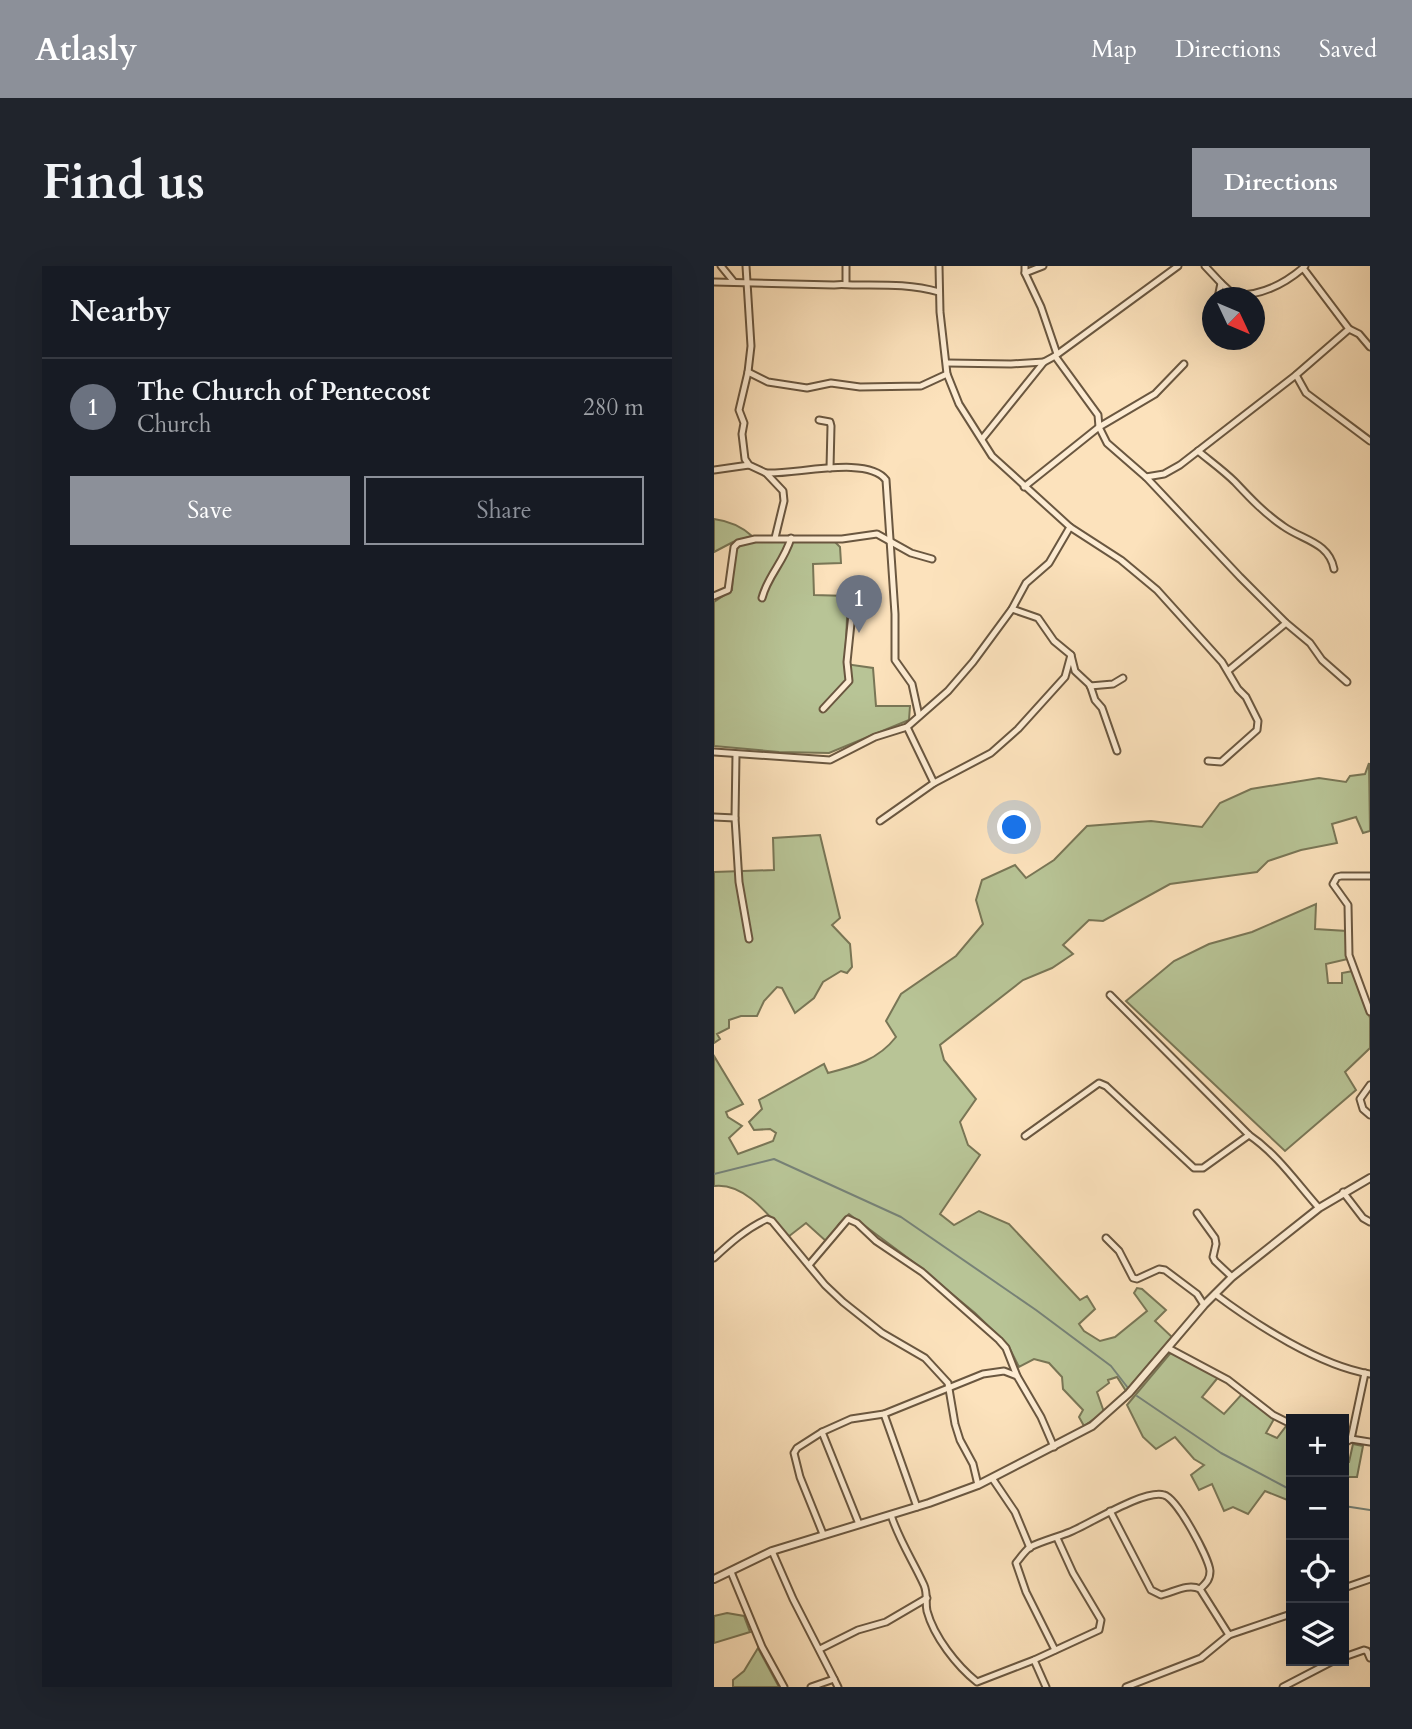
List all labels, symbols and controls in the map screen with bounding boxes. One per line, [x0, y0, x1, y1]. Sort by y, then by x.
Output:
text: Atlasly [35, 27, 137, 72]
text: Map [1091, 33, 1137, 66]
text: Directions [1175, 33, 1281, 66]
text: Saved [1319, 33, 1377, 66]
button: Directions [1192, 148, 1370, 217]
text: Find us [42, 149, 205, 216]
north arrow [1202, 287, 1265, 350]
text: Nearby [70, 291, 171, 332]
text: The Church of Pentecost [137, 374, 431, 409]
text: 1 [87, 392, 99, 423]
text: 280 m [583, 392, 644, 423]
text: Church [137, 409, 211, 440]
button: Save [70, 476, 350, 545]
button: Share [364, 476, 644, 545]
pin: 1 [836, 575, 882, 633]
your location [997, 810, 1031, 844]
map controls [1286, 1414, 1349, 1666]
button: + [1286, 1414, 1349, 1477]
button: − [1286, 1477, 1349, 1540]
button: locate [1286, 1540, 1349, 1603]
button: layers [1286, 1603, 1349, 1666]

